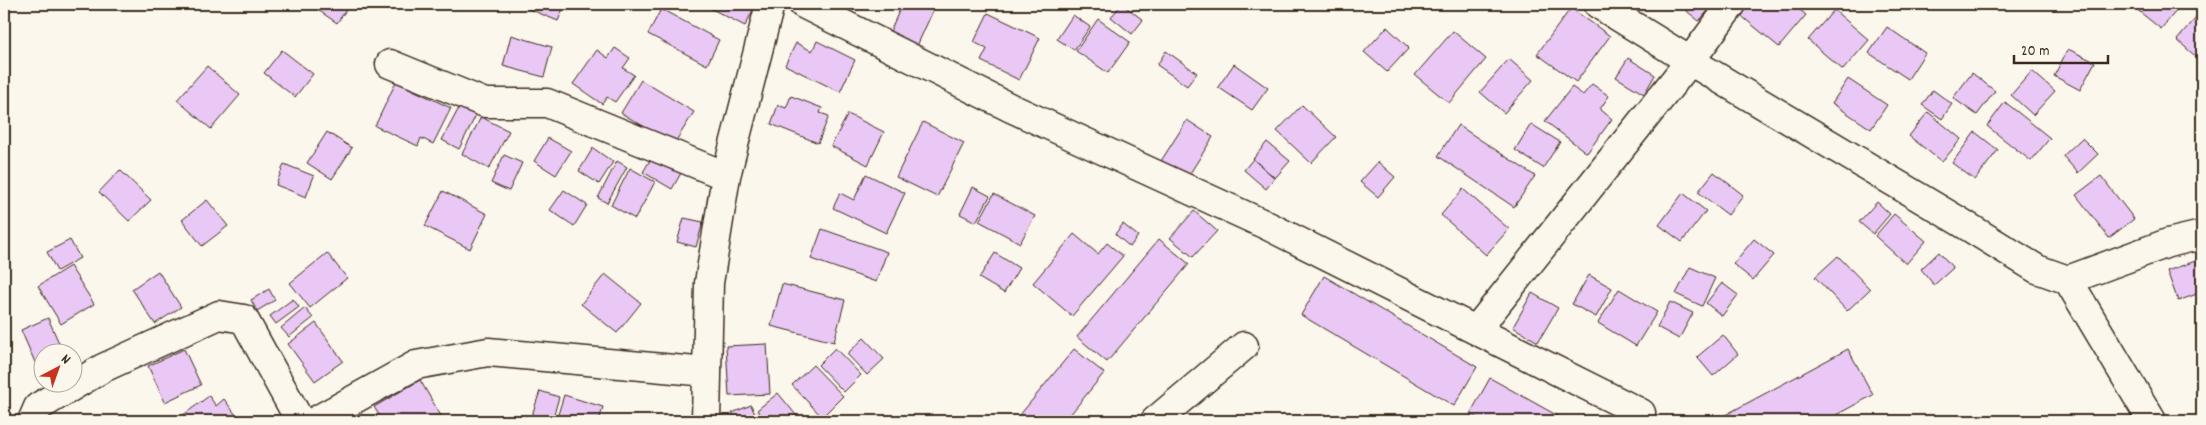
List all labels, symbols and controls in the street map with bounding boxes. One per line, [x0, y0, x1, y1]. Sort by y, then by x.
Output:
scale bar [2014, 32, 2107, 64]
text: 20 m [2021, 41, 2049, 63]
north arrow [32, 342, 82, 392]
text: N [56, 350, 74, 370]

